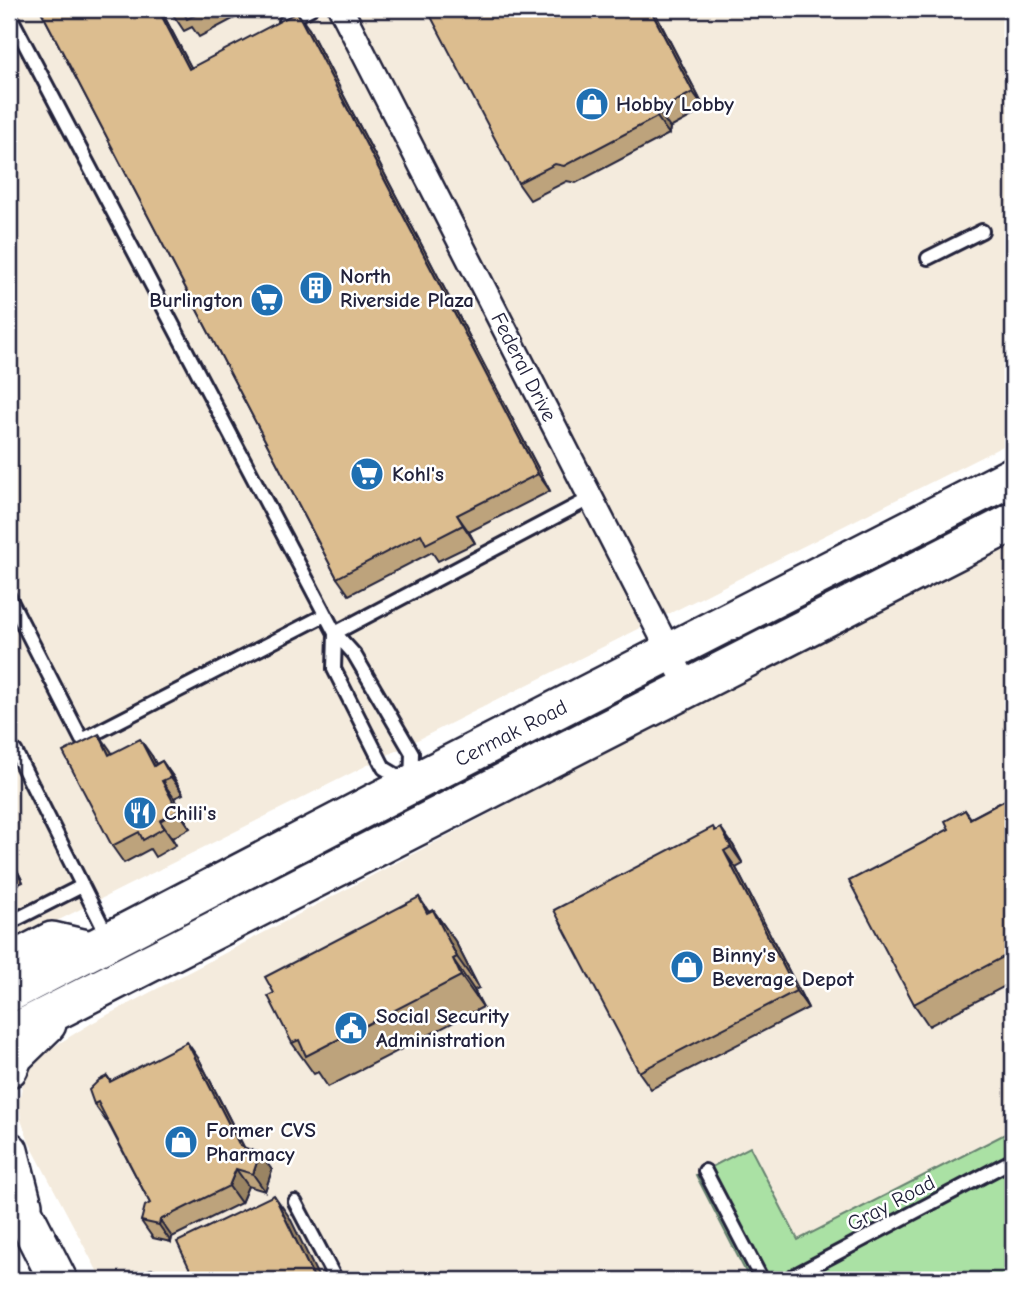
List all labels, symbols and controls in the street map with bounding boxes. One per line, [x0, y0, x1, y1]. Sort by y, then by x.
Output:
shop icon: Hobby Lobby [573, 85, 611, 123]
place label: Hobby Lobby [616, 92, 734, 116]
place label: North Riverside Plaza [340, 264, 474, 312]
building icon: North Riverside Plaza [297, 269, 335, 307]
supermarket icon: Burlington [248, 281, 286, 319]
place label: Burlington [149, 288, 243, 312]
street label: Federal Drive [486, 309, 562, 425]
supermarket icon: Kohl's [348, 455, 386, 493]
place label: Kohl's [392, 462, 444, 486]
street label: Cermak Road [451, 695, 571, 771]
restaurant icon: Chili's [121, 794, 159, 832]
place label: Chili's [164, 801, 216, 825]
place label: Binny's Beverage Depot [712, 943, 855, 991]
shop icon: Binny's Beverage Depot [668, 948, 706, 986]
place label: Social Security Administration [376, 1004, 509, 1052]
public building icon: Social Security Administration [332, 1009, 370, 1047]
place label: Former CVS Pharmacy [206, 1118, 316, 1166]
shop icon: Former CVS Pharmacy [162, 1123, 200, 1161]
street label: Gray Road [843, 1170, 939, 1236]

